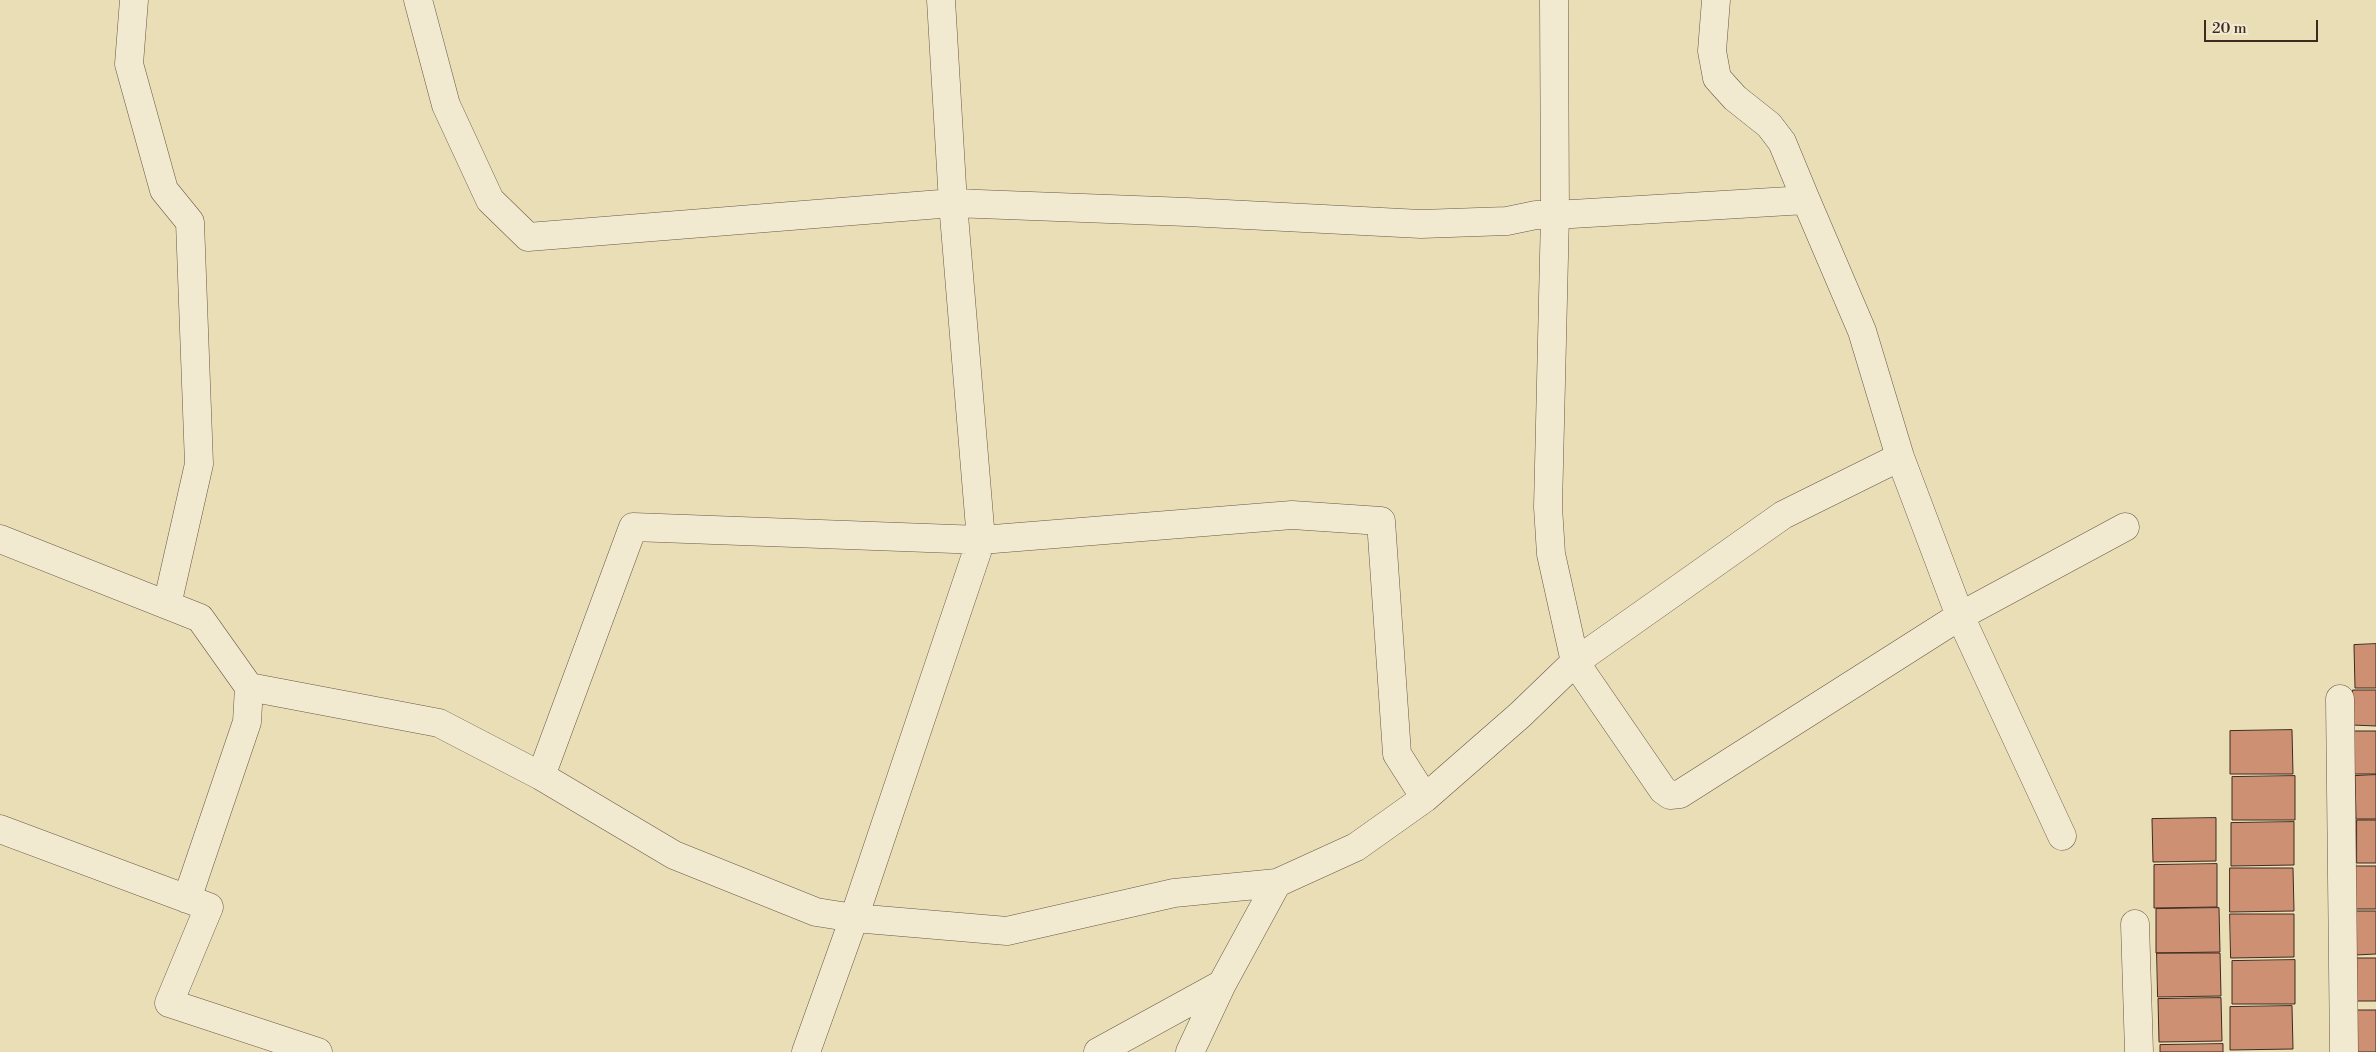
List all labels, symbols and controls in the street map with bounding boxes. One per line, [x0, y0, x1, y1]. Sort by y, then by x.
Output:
scale bar [2206, 10, 2320, 42]
text: 20 m [2212, 19, 2247, 38]

